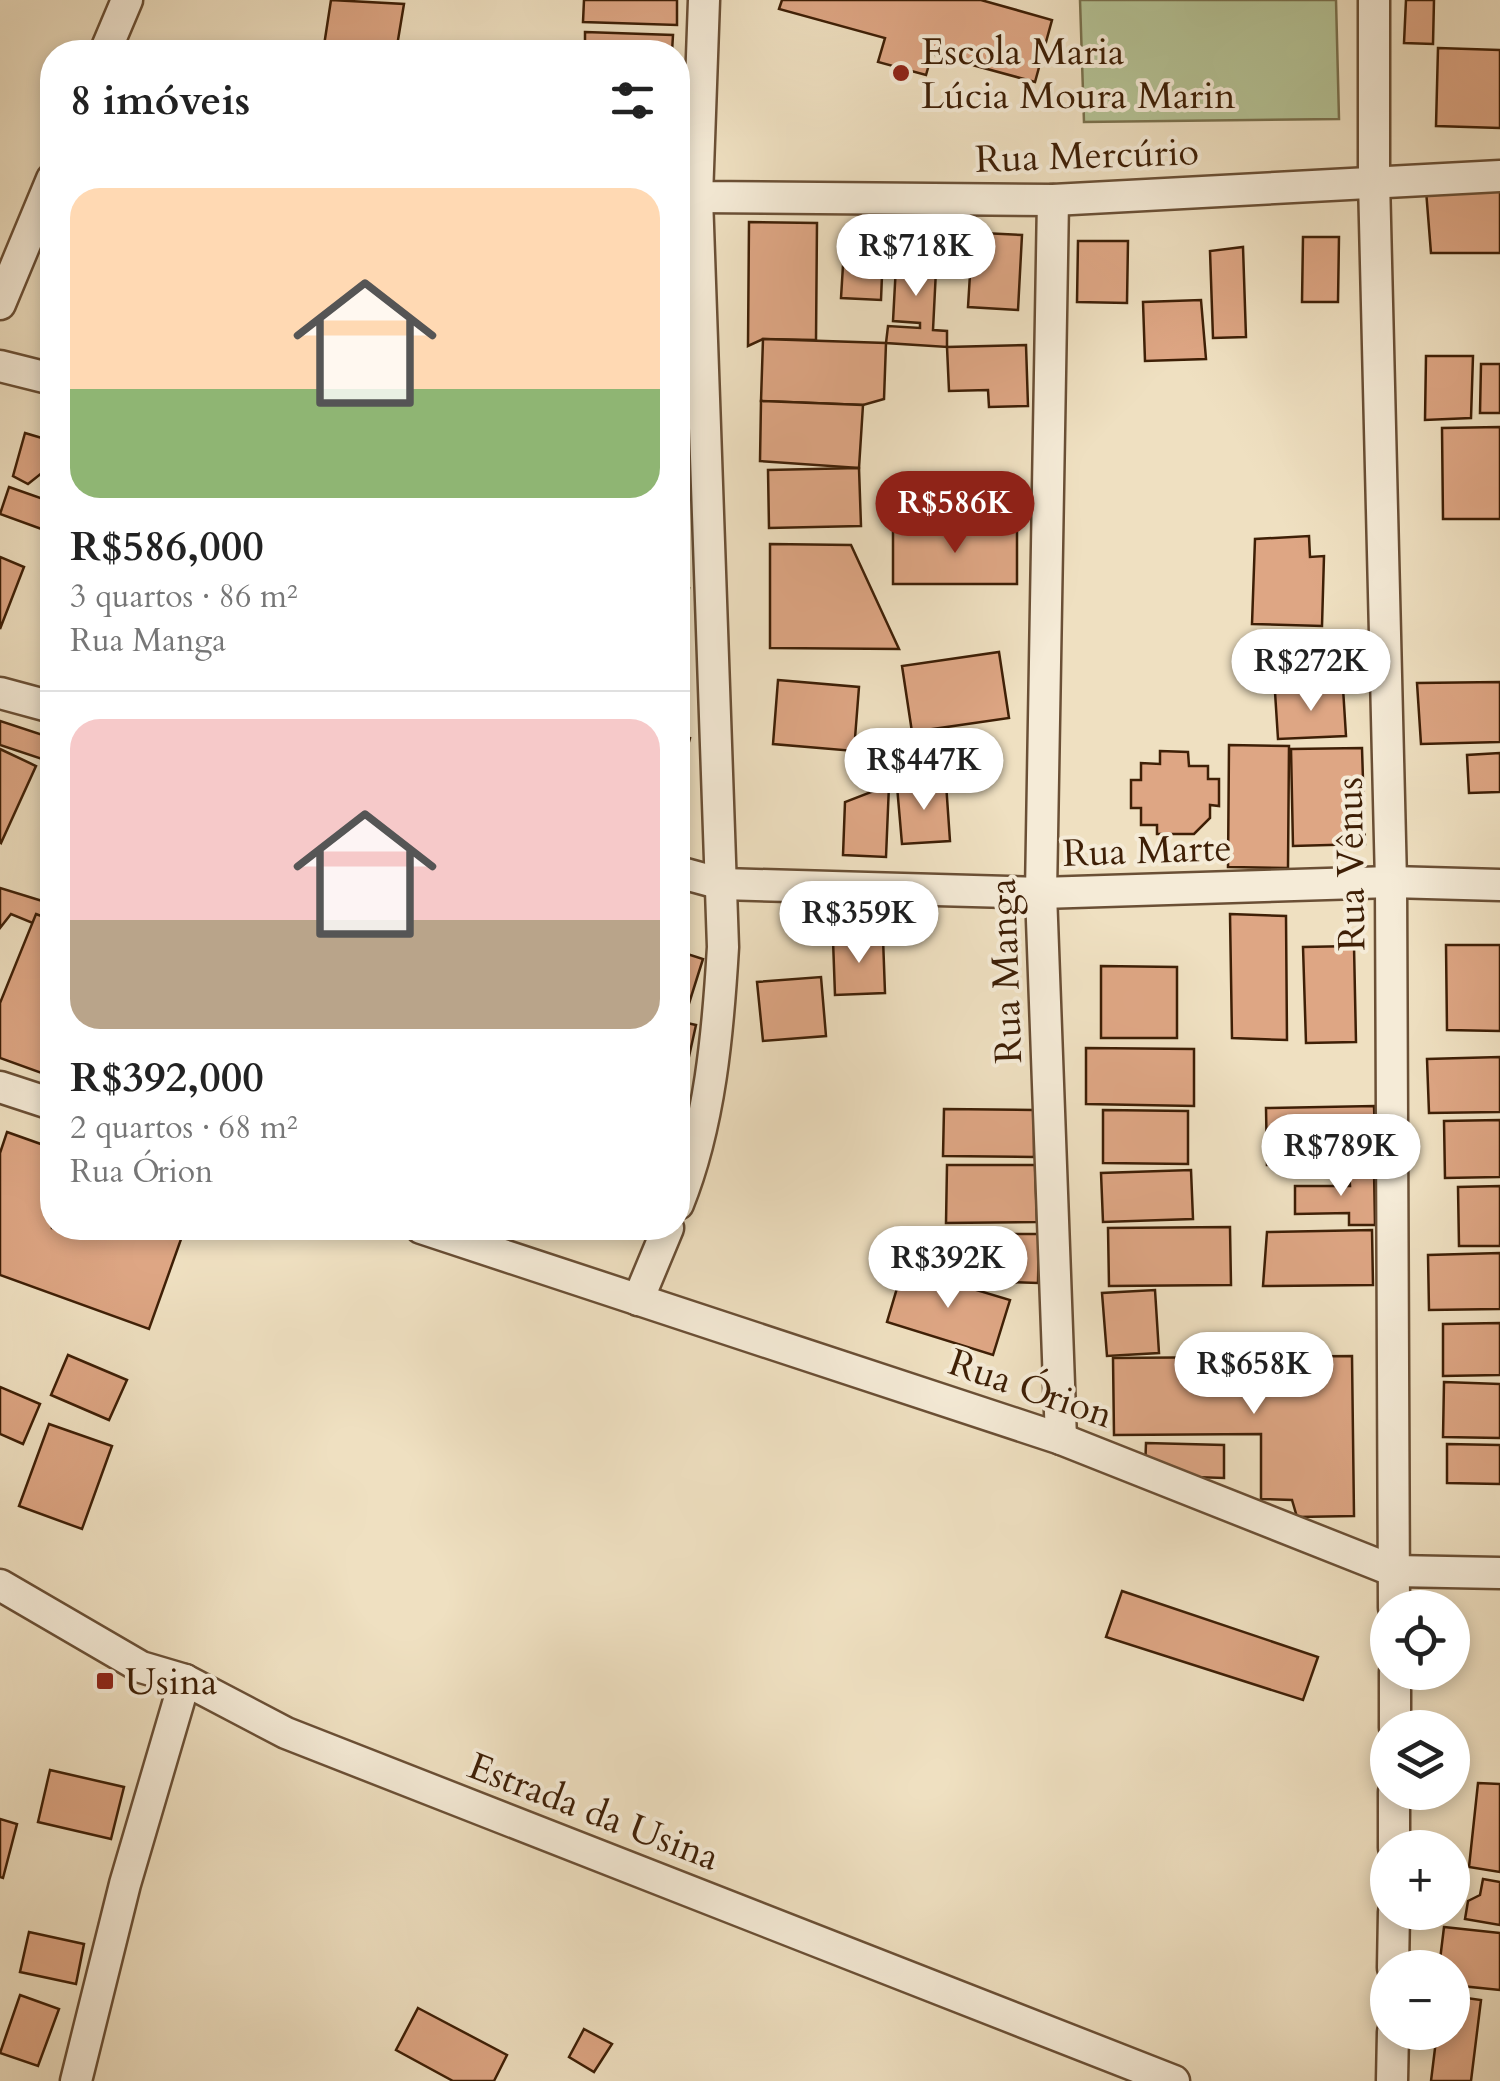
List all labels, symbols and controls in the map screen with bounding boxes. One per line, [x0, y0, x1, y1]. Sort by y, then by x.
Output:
place label: Escola Maria Lúcia Moura Marin [921, 26, 1236, 122]
marker: Escola Maria Lúcia Moura Marin [890, 62, 912, 84]
text: 8 imóveis [70, 72, 250, 129]
icon: filters [605, 73, 660, 128]
street label: Rua Mercúrio [974, 126, 1200, 186]
pin: R$718K [835, 214, 997, 299]
text: R$718K [858, 224, 974, 268]
icon: home [275, 253, 455, 433]
pin: R$586K [874, 471, 1036, 556]
text: R$586K [897, 481, 1013, 525]
text: R$586,000 [70, 518, 264, 575]
text: 3 quartos · 86 m² [70, 575, 298, 619]
text: Rua Manga [70, 619, 226, 663]
pin: R$272K [1230, 629, 1392, 714]
text: R$272K [1253, 639, 1369, 683]
pin: R$447K [843, 728, 1005, 813]
text: R$447K [866, 738, 982, 782]
street label: Rua Vênus [1323, 776, 1379, 952]
icon: home [275, 784, 455, 964]
street label: Rua Marte [1062, 822, 1232, 880]
street label: Rua Manga [977, 877, 1035, 1064]
pin: R$359K [778, 881, 940, 966]
text: R$359K [801, 891, 917, 935]
text: R$392,000 [70, 1049, 264, 1106]
text: 2 quartos · 68 m² [70, 1106, 298, 1150]
pin: R$789K [1260, 1114, 1422, 1199]
text: R$789K [1283, 1124, 1399, 1168]
text: Rua Órion [70, 1150, 213, 1194]
pin: R$392K [867, 1226, 1029, 1311]
text: R$392K [890, 1236, 1006, 1280]
pin: R$658K [1173, 1332, 1335, 1417]
street label: Rua Órion [942, 1337, 1120, 1441]
text: R$658K [1196, 1342, 1312, 1386]
map controls [1370, 1590, 1470, 2050]
button: locate [1370, 1590, 1470, 1690]
place label: Usina [125, 1656, 217, 1708]
marker: Usina [94, 1670, 116, 1692]
button: layers [1370, 1710, 1470, 1810]
street label: Estrada da Usina [461, 1740, 726, 1884]
button: + [1370, 1830, 1470, 1930]
button: − [1370, 1950, 1470, 2050]

